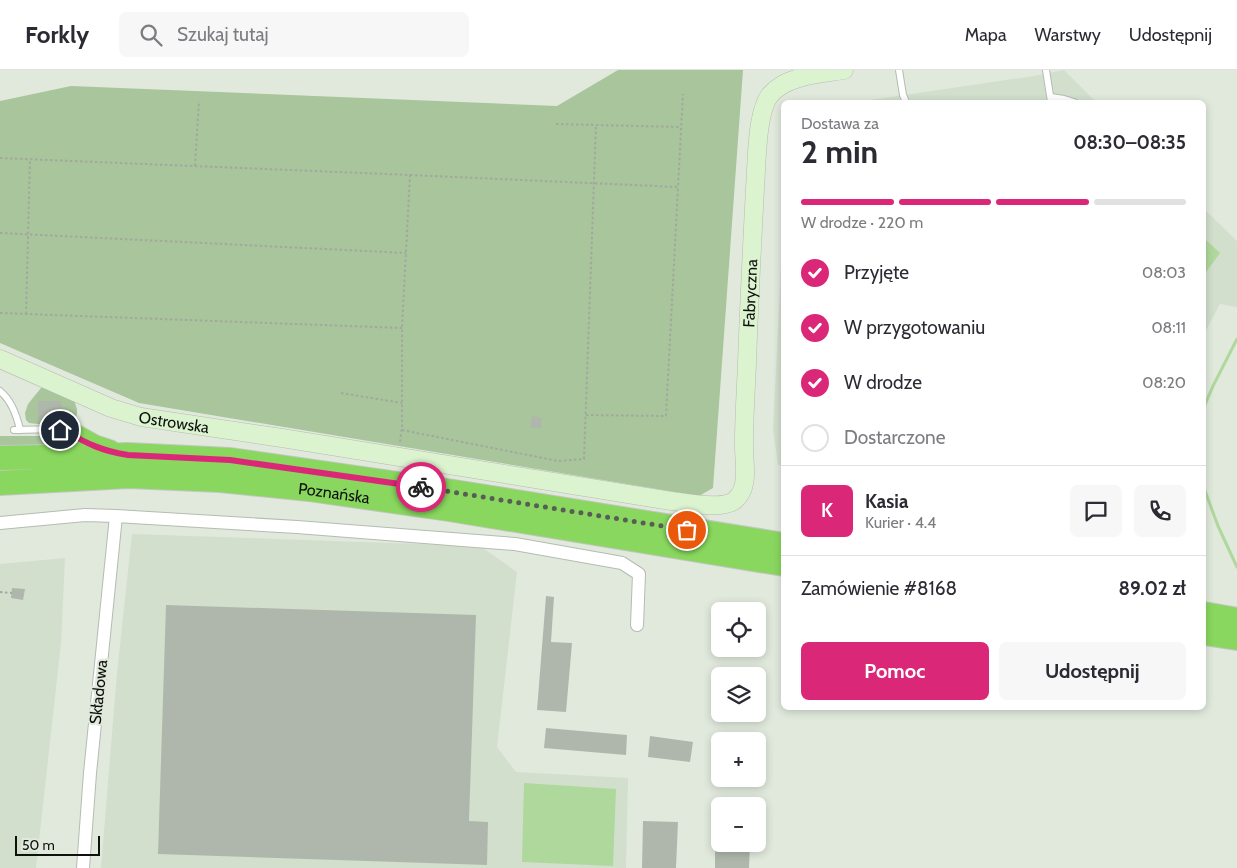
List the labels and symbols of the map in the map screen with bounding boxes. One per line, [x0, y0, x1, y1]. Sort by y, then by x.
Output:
street label: Fabryczna [739, 258, 761, 328]
street label: Ostrowska [137, 408, 211, 437]
pin [39, 409, 81, 451]
courier [396, 462, 446, 512]
street label: Poznańska [297, 479, 371, 508]
pin [666, 509, 708, 551]
street label: Składowa [86, 659, 111, 725]
scale bar [15, 833, 100, 856]

